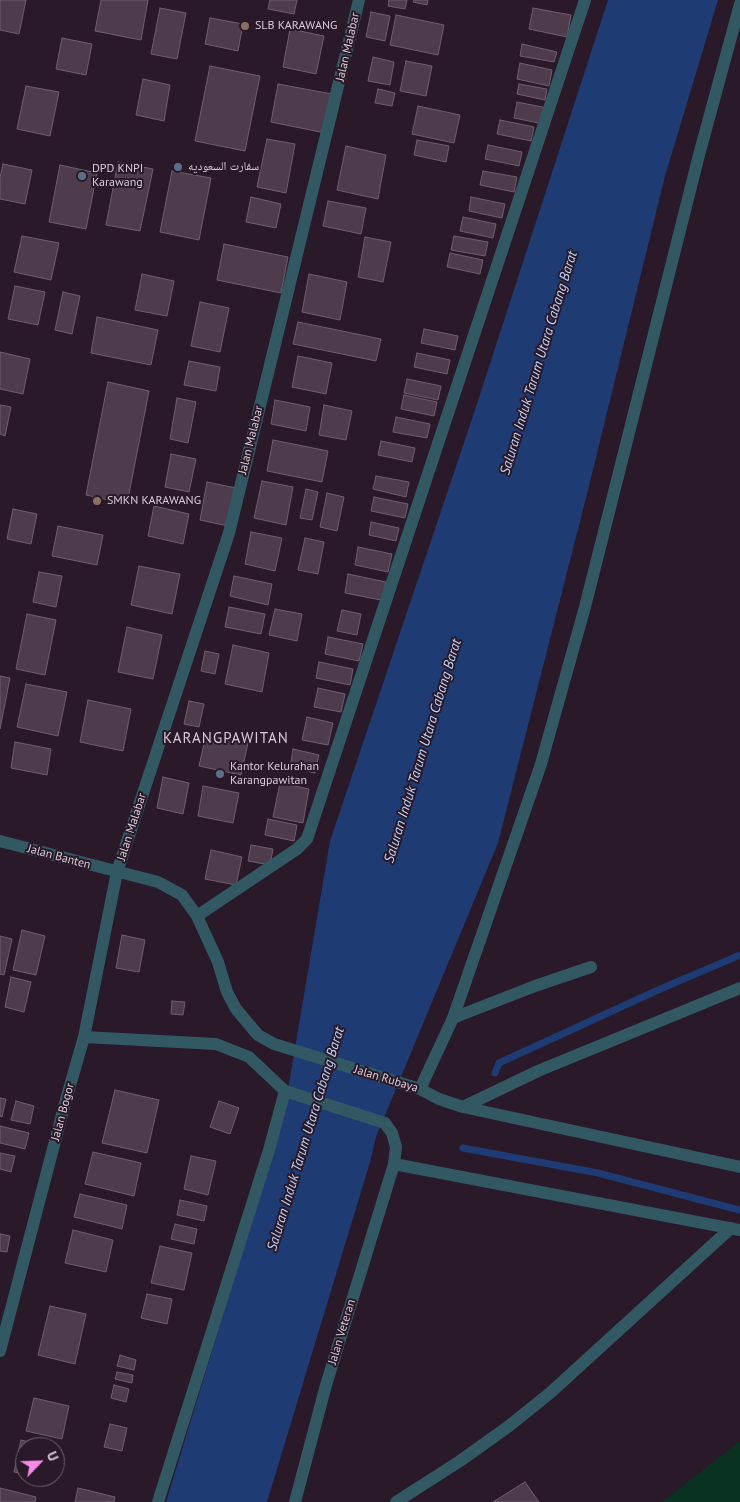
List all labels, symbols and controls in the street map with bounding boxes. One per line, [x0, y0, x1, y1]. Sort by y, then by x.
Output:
street label: Jalan Malabar [333, 11, 363, 83]
place label: SLB KARAWANG [255, 19, 337, 33]
marker: SLB KARAWANG [239, 20, 251, 32]
place label: سفارت السعوديه [188, 160, 259, 174]
marker: سفارت السعوديه [172, 161, 184, 173]
place label: DPD KNPI Karawang [92, 162, 143, 190]
marker: DPD KNPI Karawang [76, 170, 88, 182]
water label: Saluran Induk Tarum Utara Cabang Barat [497, 249, 581, 477]
street label: Jalan Malabar [236, 404, 266, 476]
place label: SMKN KARAWANG [107, 494, 201, 508]
marker: SMKN KARAWANG [91, 495, 103, 507]
water label: Saluran Induk Tarum Utara Cabang Barat [381, 637, 465, 865]
district label: KARANGPAWITAN [161, 730, 291, 748]
place label: Kantor Kelurahan Karangpawitan [230, 760, 319, 788]
marker: Kantor Kelurahan Karangpawitan [214, 768, 226, 780]
street label: Jalan Malabar [114, 791, 150, 863]
street label: Jalan Banten [26, 842, 92, 872]
water label: Saluran Induk Tarum Utara Cabang Barat [264, 1025, 348, 1253]
street label: Jalan Rubaya [352, 1062, 420, 1096]
street label: Jalan Bogor [48, 1082, 78, 1142]
street label: Jalan Veteran [325, 1298, 359, 1366]
north arrow [15, 1437, 65, 1487]
text: U [43, 1449, 63, 1464]

